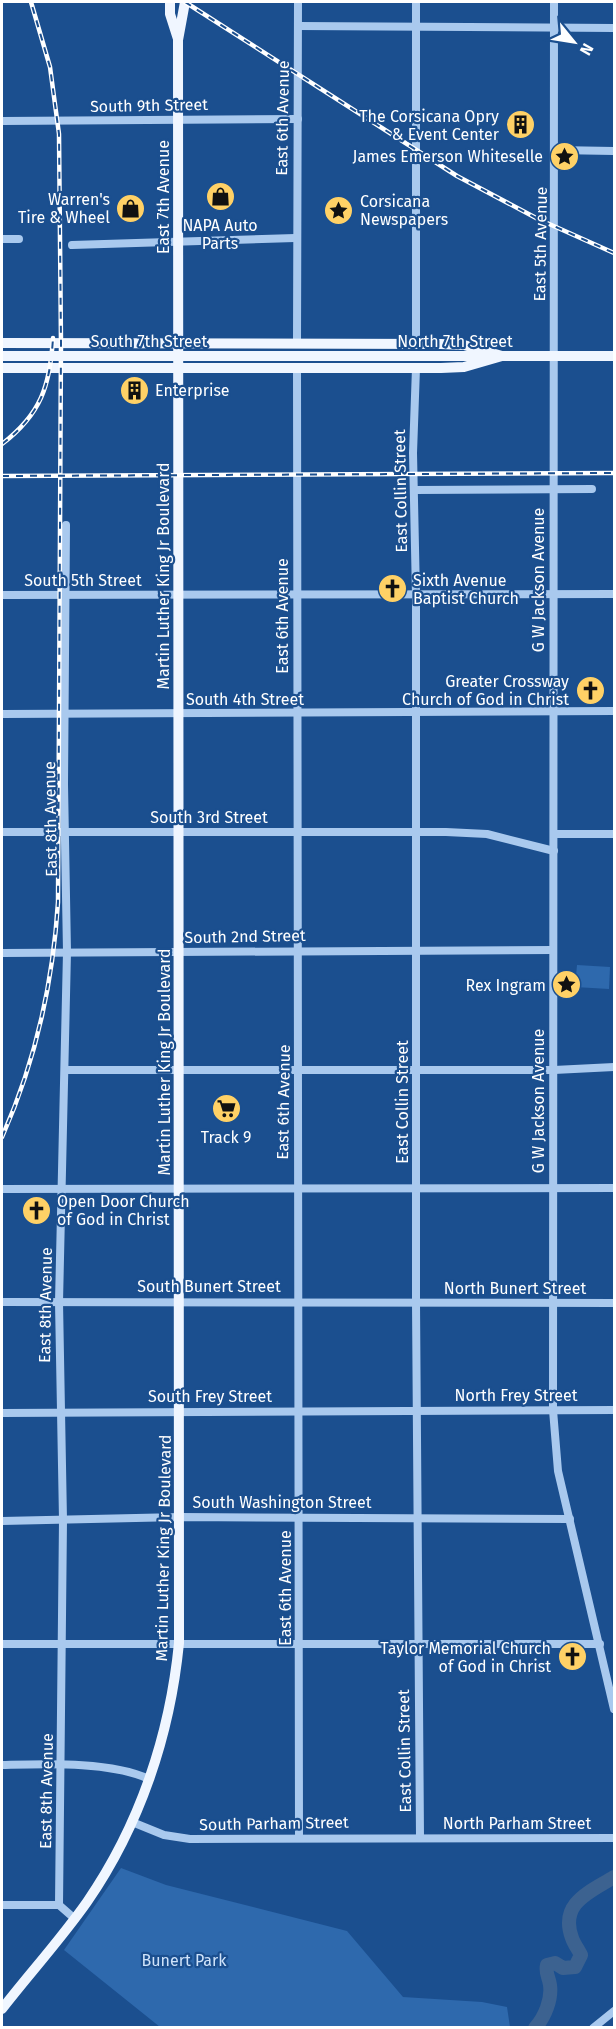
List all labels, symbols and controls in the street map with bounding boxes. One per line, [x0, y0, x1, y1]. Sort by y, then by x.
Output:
north arrow [544, 12, 604, 72]
text: N [576, 40, 597, 59]
street label: East 6th Avenue [272, 60, 293, 176]
street label: South 9th Street [90, 95, 208, 116]
place label: The Corsicana Opry & Event Center [359, 107, 500, 144]
building icon: The Corsicana Opry & Event Center [504, 109, 536, 141]
street label: East 7th Avenue [154, 140, 173, 254]
place icon: James Emerson Whiteselle [548, 140, 580, 172]
place label: James Emerson Whiteselle [353, 147, 543, 166]
shop icon: NAPA Auto Parts [204, 181, 236, 213]
street label: East 5th Avenue [530, 186, 551, 302]
place label: Warren's Tire & Wheel [18, 190, 110, 227]
shop icon: Warren's Tire & Wheel [115, 192, 147, 224]
place label: Corsicana Newspapers [360, 192, 448, 229]
place icon: Corsicana Newspapers [323, 194, 355, 226]
place label: NAPA Auto Parts [182, 216, 258, 253]
street label: South 7th Street [91, 332, 208, 351]
street label: North 7th Street [397, 332, 513, 351]
building icon: Enterprise [118, 374, 150, 406]
place label: Enterprise [155, 381, 230, 400]
street label: East Collin Street [390, 429, 411, 553]
street label: Martin Luther King Jr Boulevard [154, 463, 173, 689]
street label: G W Jackson Avenue [529, 508, 548, 652]
street label: East 6th Avenue [273, 558, 292, 674]
street label: South 5th Street [24, 571, 142, 590]
place label: Sixth Avenue Baptist Church [413, 571, 519, 608]
church icon: Sixth Avenue Baptist Church [376, 573, 408, 605]
place label: Greater Crossway Church of God in Christ [402, 672, 569, 709]
church icon: Greater Crossway Church of God in Christ [574, 674, 606, 706]
street label: South 4th Street [186, 690, 304, 709]
street label: East 8th Avenue [40, 761, 61, 877]
street label: South 3rd Street [150, 808, 268, 827]
street label: South 2nd Street [184, 926, 306, 947]
street label: Martin Luther King Jr Boulevard [155, 949, 174, 1175]
place icon: Rex Ingram [551, 969, 583, 1001]
place label: Rex Ingram [466, 976, 546, 995]
street label: G W Jackson Avenue [529, 1029, 548, 1173]
street label: East Collin Street [393, 1040, 412, 1164]
street label: East 6th Avenue [273, 1044, 294, 1160]
supermarket icon: Track 9 [210, 1093, 242, 1125]
place label: Track 9 [201, 1128, 251, 1147]
place label: Open Door Church of God in Christ [57, 1192, 190, 1229]
church icon: Open Door Church of God in Christ [20, 1194, 52, 1226]
street label: East 8th Avenue [35, 1247, 56, 1363]
street label: South Bunert Street [137, 1277, 281, 1296]
street label: North Bunert Street [444, 1279, 587, 1298]
street label: North Frey Street [454, 1386, 578, 1405]
street label: South Frey Street [148, 1387, 272, 1406]
street label: Martin Luther King Jr Boulevard [152, 1434, 175, 1662]
street label: South Washington Street [192, 1493, 372, 1512]
street label: East 6th Avenue [276, 1530, 295, 1646]
place label: Taylor Memorial Church of God in Christ [380, 1639, 551, 1676]
church icon: Taylor Memorial Church of God in Christ [556, 1641, 588, 1673]
street label: East Collin Street [394, 1689, 415, 1813]
street label: East 8th Avenue [36, 1733, 57, 1849]
street label: South Parham Street [199, 1813, 349, 1834]
street label: North Parham Street [443, 1814, 592, 1833]
park label: Bunert Park [142, 1951, 227, 1970]

